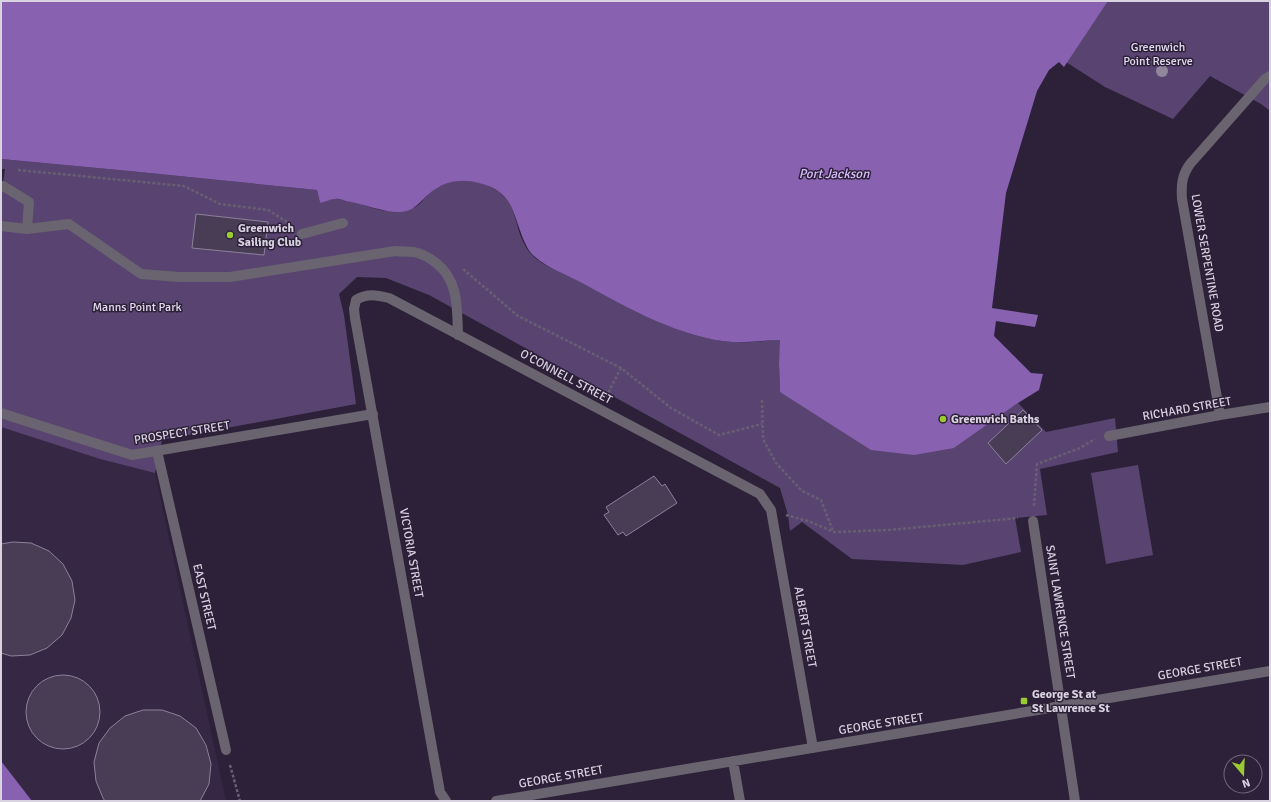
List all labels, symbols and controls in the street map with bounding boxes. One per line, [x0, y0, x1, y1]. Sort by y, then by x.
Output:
park label: Greenwich Point Reserve [1123, 40, 1193, 69]
water label: Port Jackson [799, 166, 870, 182]
street label: LOWER SERPENTINE ROAD [1187, 193, 1227, 333]
place label: Greenwich Sailing Club [238, 221, 302, 250]
marker: Greenwich Sailing Club [225, 230, 235, 240]
park label: Manns Point Park [92, 300, 182, 315]
street label: O'CONNELL STREET [517, 346, 615, 408]
street label: RICHARD STREET [1141, 394, 1233, 424]
place label: Greenwich Baths [951, 412, 1040, 427]
marker: Greenwich Baths [938, 414, 948, 424]
street label: PROSPECT STREET [133, 418, 231, 448]
street label: VICTORIA STREET [396, 507, 426, 599]
street label: SAINT LAWRENCE STREET [1042, 544, 1078, 680]
street label: EAST STREET [189, 562, 219, 632]
street label: ALBERT STREET [790, 585, 820, 669]
street label: GEORGE STREET [1157, 654, 1243, 684]
place label: George St at St Lawrence St [1032, 687, 1110, 716]
marker: George St at St Lawrence St [1019, 696, 1029, 706]
street label: GEORGE STREET [838, 710, 924, 738]
north arrow [1223, 754, 1263, 794]
street label: GEORGE STREET [518, 762, 604, 792]
text: N [1240, 776, 1252, 790]

